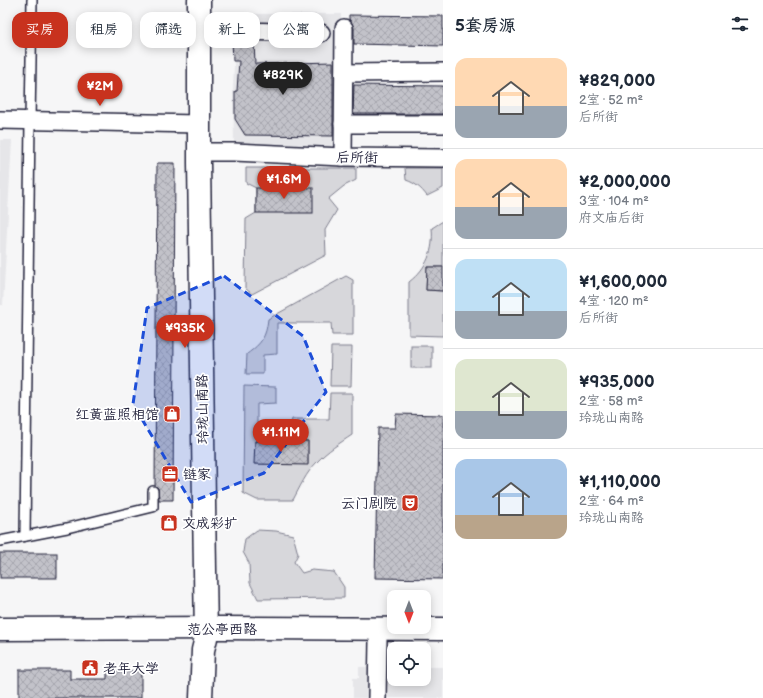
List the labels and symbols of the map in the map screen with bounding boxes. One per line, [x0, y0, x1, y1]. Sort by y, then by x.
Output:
pin: ¥829K [255, 62, 311, 96]
pin: ¥2M [81, 73, 119, 107]
street label: 后所街 [336, 149, 378, 166]
pin: ¥1.6M [256, 166, 312, 200]
pin: ¥935K [157, 315, 213, 349]
street label: 玲珑山南路 [193, 374, 212, 444]
shop icon: 红黄蓝照相馆 [162, 404, 182, 424]
place label: 红黄蓝照相馆 [75, 406, 159, 423]
pin: ¥1.11M [248, 419, 314, 453]
office icon: 链家 [160, 464, 180, 484]
place label: 链家 [183, 466, 211, 483]
theatre icon: 云门剧院 [400, 493, 420, 513]
place label: 云门剧院 [341, 495, 397, 512]
shop icon: 文成彩扩 [159, 513, 179, 533]
place label: 文成彩扩 [182, 515, 238, 532]
north arrow [387, 590, 431, 634]
street label: 范公亭西路 [187, 621, 257, 638]
public building icon: 老年大学 [80, 658, 100, 678]
place label: 老年大学 [103, 660, 159, 677]

